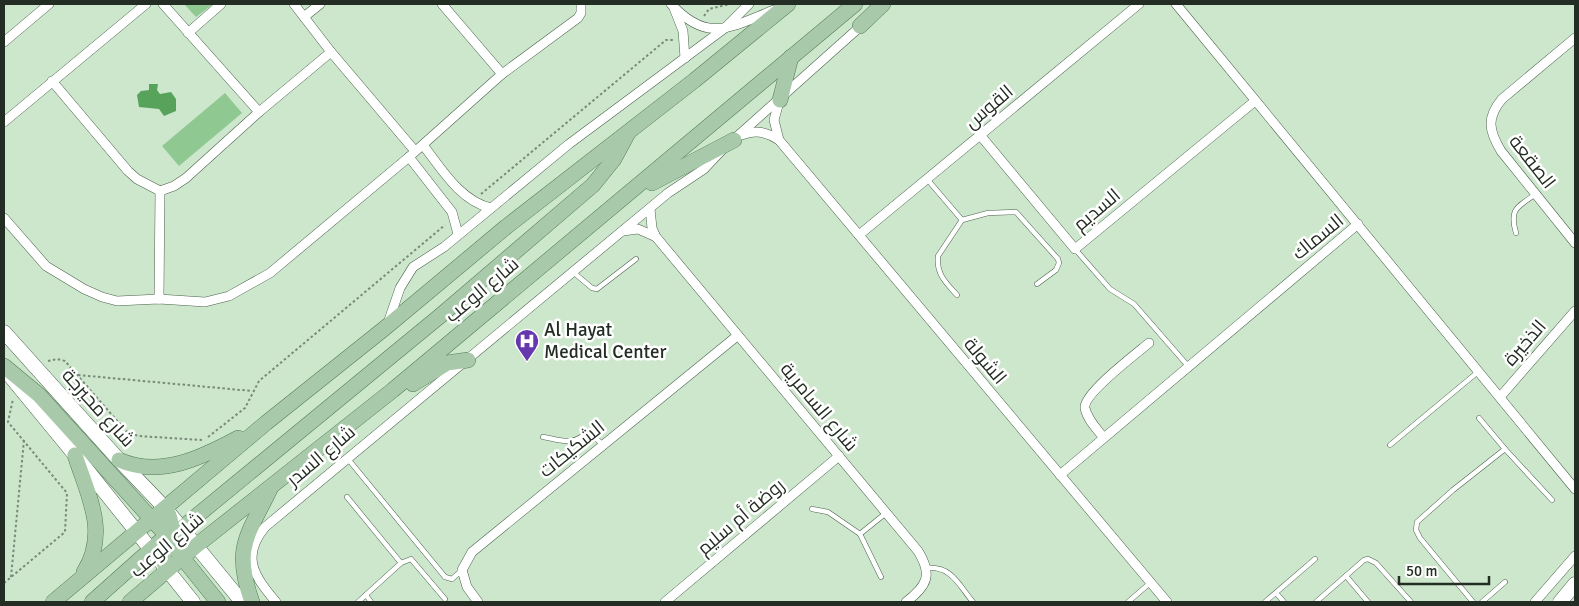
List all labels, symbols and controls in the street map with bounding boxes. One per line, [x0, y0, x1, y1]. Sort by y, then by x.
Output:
street label: القوس [960, 80, 1018, 134]
street label: الصقعة [1504, 130, 1560, 194]
street label: السديم [1068, 183, 1126, 237]
street label: السماك [1287, 209, 1349, 265]
street label: شارع الوعب [440, 252, 524, 329]
street label: الذخيرة [1498, 315, 1552, 371]
place label: Al Hayat Medical Center [544, 318, 667, 364]
hospital icon: Al Hayat Medical Center [514, 328, 540, 362]
street label: الشولة [958, 333, 1012, 389]
street label: شارع السامرية [774, 358, 863, 457]
street label: شارع محيرجة [56, 364, 140, 453]
street label: الشكيكات [534, 415, 610, 483]
street label: شارع السدر [281, 420, 361, 493]
street label: روضة أم سليم [692, 473, 790, 561]
street label: شارع الوعب [125, 507, 209, 584]
scale bar [1399, 554, 1489, 586]
text: 50 m [1406, 562, 1437, 580]

